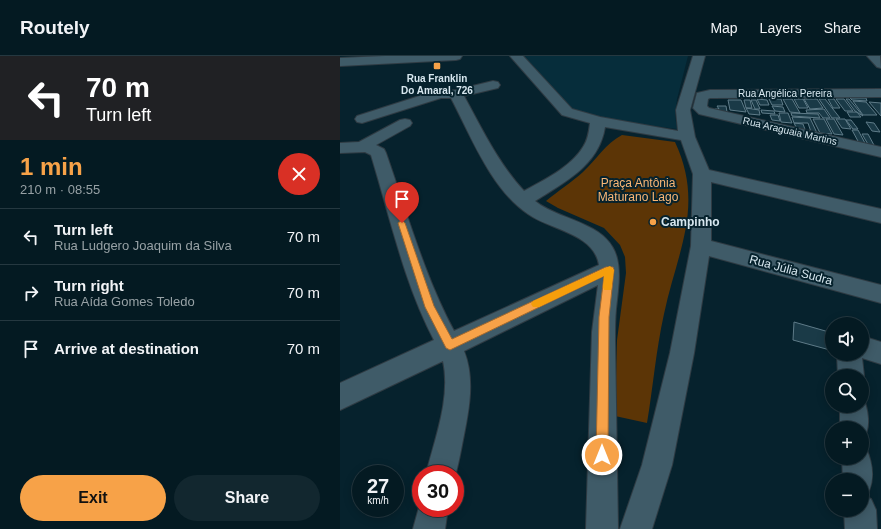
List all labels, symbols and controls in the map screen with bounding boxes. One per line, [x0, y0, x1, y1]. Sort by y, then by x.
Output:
text: Routely [20, 17, 90, 38]
text: Map [710, 20, 738, 36]
text: Layers [760, 20, 802, 36]
text: Share [824, 20, 861, 36]
marker: Rua Franklin Do Amaral, 726 [432, 61, 442, 71]
icon: left [20, 72, 72, 124]
text: 70 m [86, 72, 150, 103]
place label: Rua Franklin Do Amaral, 726 [401, 73, 473, 96]
street label: Rua Angélica Pereira [738, 88, 832, 99]
text: Turn left [86, 105, 151, 125]
street label: Rua Araguaia Martins [742, 115, 838, 147]
text: 1 min [20, 153, 83, 180]
button: close [278, 153, 320, 195]
park label: Praça Antônia Maturano Lago [598, 176, 679, 204]
text: 210 m · 08:55 [20, 182, 100, 197]
pin [385, 182, 419, 223]
icon: arrive [391, 188, 413, 210]
place label: Campinho [661, 215, 720, 229]
marker: Campinho [648, 217, 658, 227]
text: Turn left [54, 221, 113, 238]
icon: left [20, 226, 42, 248]
text: 70 m [287, 228, 320, 245]
text: Rua Ludgero Joaquim da Silva [54, 238, 232, 253]
street label: Rua Júlia Sudra [748, 252, 834, 288]
text: Turn right [54, 277, 124, 294]
icon: right [20, 282, 42, 304]
text: 70 m [287, 284, 320, 301]
text: Rua Aída Gomes Toledo [54, 294, 195, 309]
map controls [825, 317, 869, 517]
button: sound [825, 317, 869, 361]
icon: arrive [20, 338, 42, 360]
text: Arrive at destination [54, 340, 199, 357]
text: 70 m [287, 340, 320, 357]
button: search [825, 369, 869, 413]
button: + [825, 421, 869, 465]
position arrow [581, 434, 623, 476]
speed limit sign: 30 [412, 465, 464, 517]
button: − [825, 473, 869, 517]
button: Exit [20, 475, 166, 521]
button: Share [174, 475, 320, 521]
text: 27 [367, 475, 389, 497]
text: km/h [367, 495, 389, 506]

